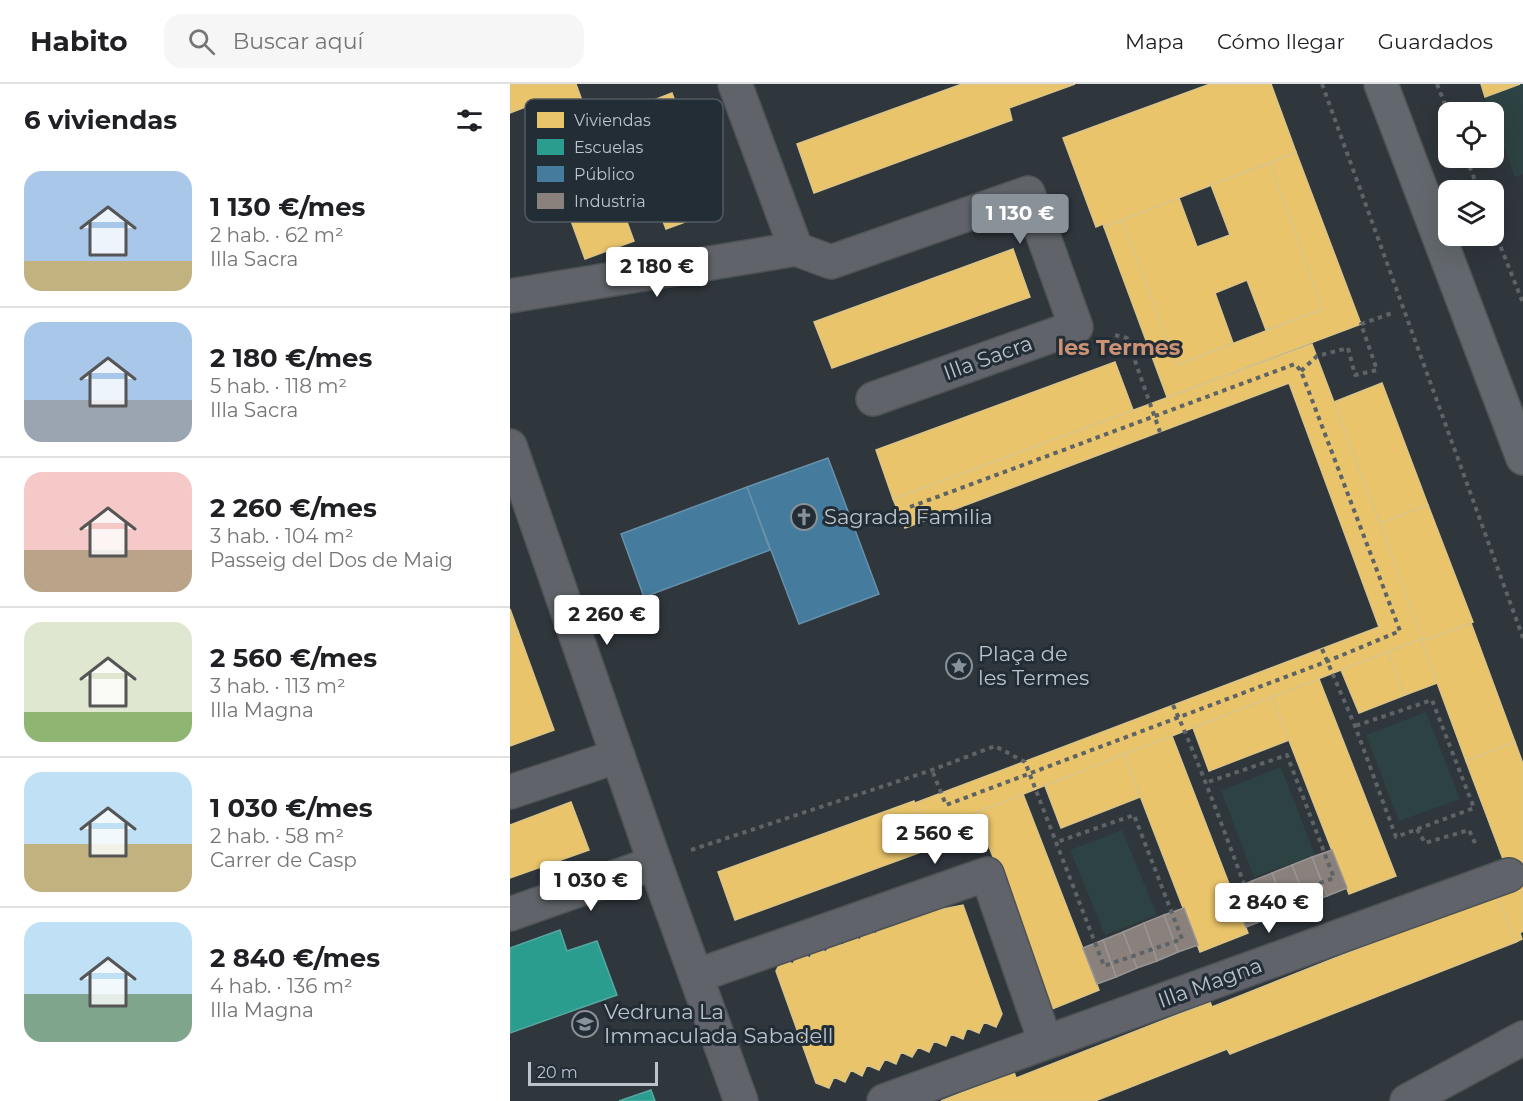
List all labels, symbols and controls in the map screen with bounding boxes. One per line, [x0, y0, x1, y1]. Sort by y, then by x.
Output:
search box [164, 14, 584, 68]
text: Habito [30, 24, 128, 58]
icon: search [185, 25, 218, 58]
text: Buscar aquí [233, 28, 363, 55]
text: Mapa [1125, 29, 1184, 54]
text: Cómo llegar [1217, 29, 1345, 54]
text: Guardados [1378, 29, 1493, 54]
legend [525, 99, 723, 222]
map controls [1438, 102, 1504, 246]
button: locate [1438, 102, 1504, 168]
text: 6 viviendas [24, 104, 177, 136]
icon: filters [453, 104, 486, 137]
text: Viviendas [574, 111, 651, 130]
text: Escuelas [574, 138, 644, 157]
text: Público [574, 165, 635, 184]
button: layers [1438, 180, 1504, 246]
text: 1 130 €/mes [210, 191, 365, 223]
text: Industria [574, 192, 646, 211]
pin: 1 130 € [965, 194, 1075, 245]
icon: home [72, 195, 144, 267]
text: 1 130 € [986, 201, 1054, 225]
text: 2 hab. · 62 m² [210, 223, 344, 247]
text: Illa Sacra [210, 247, 298, 271]
pin: 2 180 € [602, 247, 712, 298]
text: 2 180 € [620, 254, 694, 278]
street label: Illa Sacra [940, 330, 1036, 385]
district label: les Termes [1058, 334, 1181, 361]
text: 2 180 €/mes [210, 342, 372, 374]
icon: home [72, 346, 144, 418]
text: 5 hab. · 118 m² [210, 374, 347, 398]
text: Illa Sacra [210, 398, 298, 422]
text: 2 260 €/mes [210, 492, 377, 524]
icon: home [72, 496, 144, 568]
church icon: Sagrada Familia [789, 502, 819, 532]
place label: Sagrada Familia [824, 504, 993, 529]
text: 3 hab. · 104 m² [210, 524, 354, 548]
text: Passeig del Dos de Maig [210, 548, 453, 572]
pin: 2 260 € [552, 595, 662, 646]
text: 2 260 € [568, 602, 646, 626]
place label: Plaça de les Termes [978, 641, 1089, 690]
text: 2 560 €/mes [210, 642, 377, 674]
icon: home [72, 646, 144, 718]
place icon: Plaça de les Termes [944, 651, 974, 681]
text: 3 hab. · 113 m² [210, 674, 346, 698]
text: Illa Magna [210, 698, 314, 722]
text: 1 030 €/mes [210, 792, 373, 824]
icon: home [72, 796, 144, 868]
pin: 2 560 € [880, 814, 990, 865]
text: 2 560 € [896, 821, 974, 845]
text: 2 hab. · 58 m² [210, 824, 344, 848]
text: Carrer de Casp [210, 848, 357, 872]
pin: 1 030 € [536, 861, 646, 912]
text: 1 030 € [554, 868, 628, 892]
pin: 2 840 € [1214, 883, 1324, 934]
text: 2 840 € [1229, 890, 1309, 914]
text: 2 840 €/mes [210, 942, 380, 974]
icon: home [72, 946, 144, 1018]
street label: Illa Magna [1154, 952, 1265, 1013]
text: 4 hab. · 136 m² [210, 974, 353, 998]
text: Illa Magna [210, 998, 314, 1022]
place label: Vedruna La Immaculada Sabadell [604, 999, 833, 1048]
school or university icon: Vedruna La Immaculada Sabadell [570, 1009, 600, 1039]
scale bar [528, 1059, 658, 1086]
text: 20 m [537, 1063, 578, 1082]

